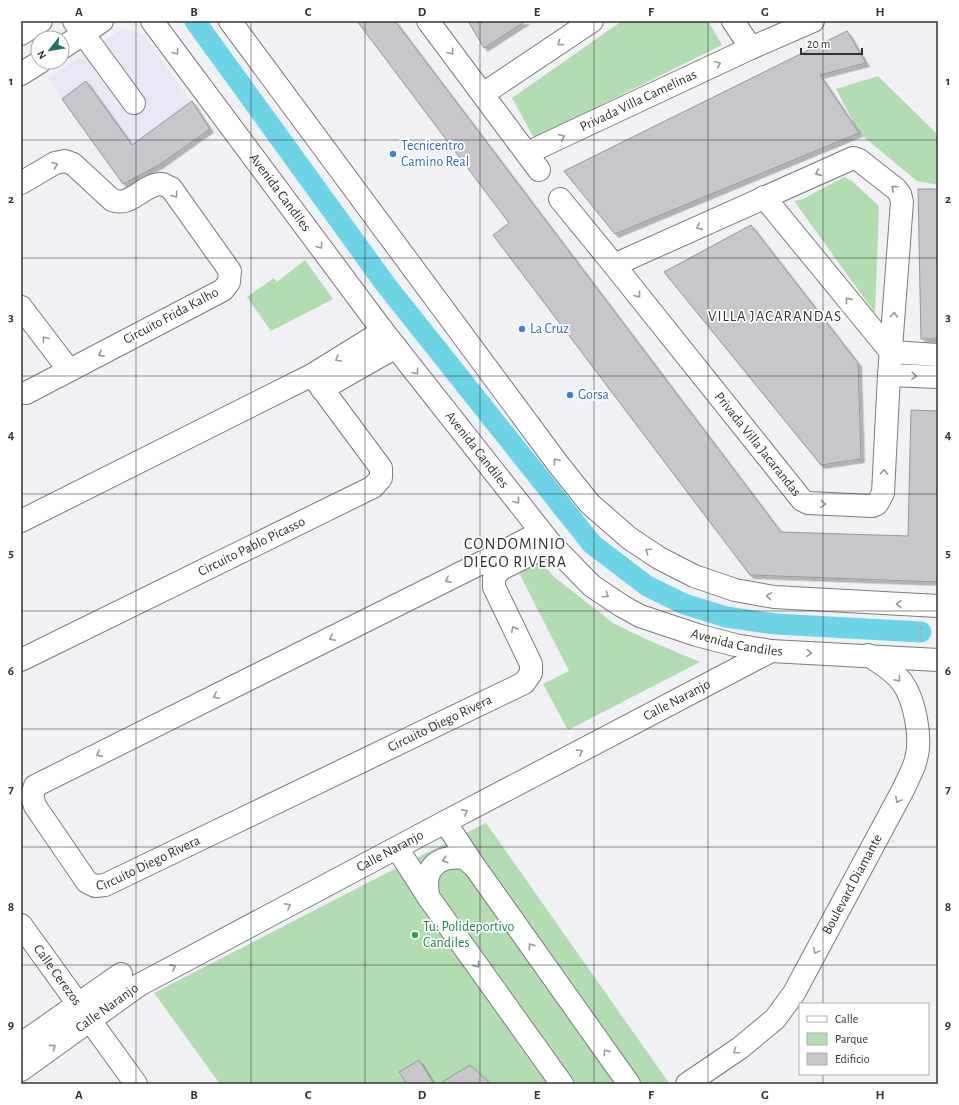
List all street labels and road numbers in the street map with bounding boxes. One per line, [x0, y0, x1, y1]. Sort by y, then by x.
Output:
street label: Privada Villa Camelinas [578, 67, 699, 134]
street label: Avenida Candiles [246, 151, 313, 234]
street label: Circuito Frida Kalho [121, 285, 221, 347]
street label: Privada Villa Jacarandas [712, 390, 803, 499]
street label: Avenida Candiles [442, 409, 511, 491]
street label: Circuito Pablo Picasso [196, 514, 308, 579]
street label: Avenida Candiles [689, 626, 783, 659]
street label: Calle Naranjo [641, 677, 713, 724]
street label: Circuito Diego Rivera [386, 692, 495, 754]
street label: Calle Naranjo [354, 828, 426, 875]
street label: Boulevard Diamante [820, 832, 885, 937]
street label: Circuito Diego Rivera [95, 833, 203, 893]
street label: Calle Cerezos [31, 942, 84, 1008]
street label: Calle Naranjo [73, 981, 141, 1035]

